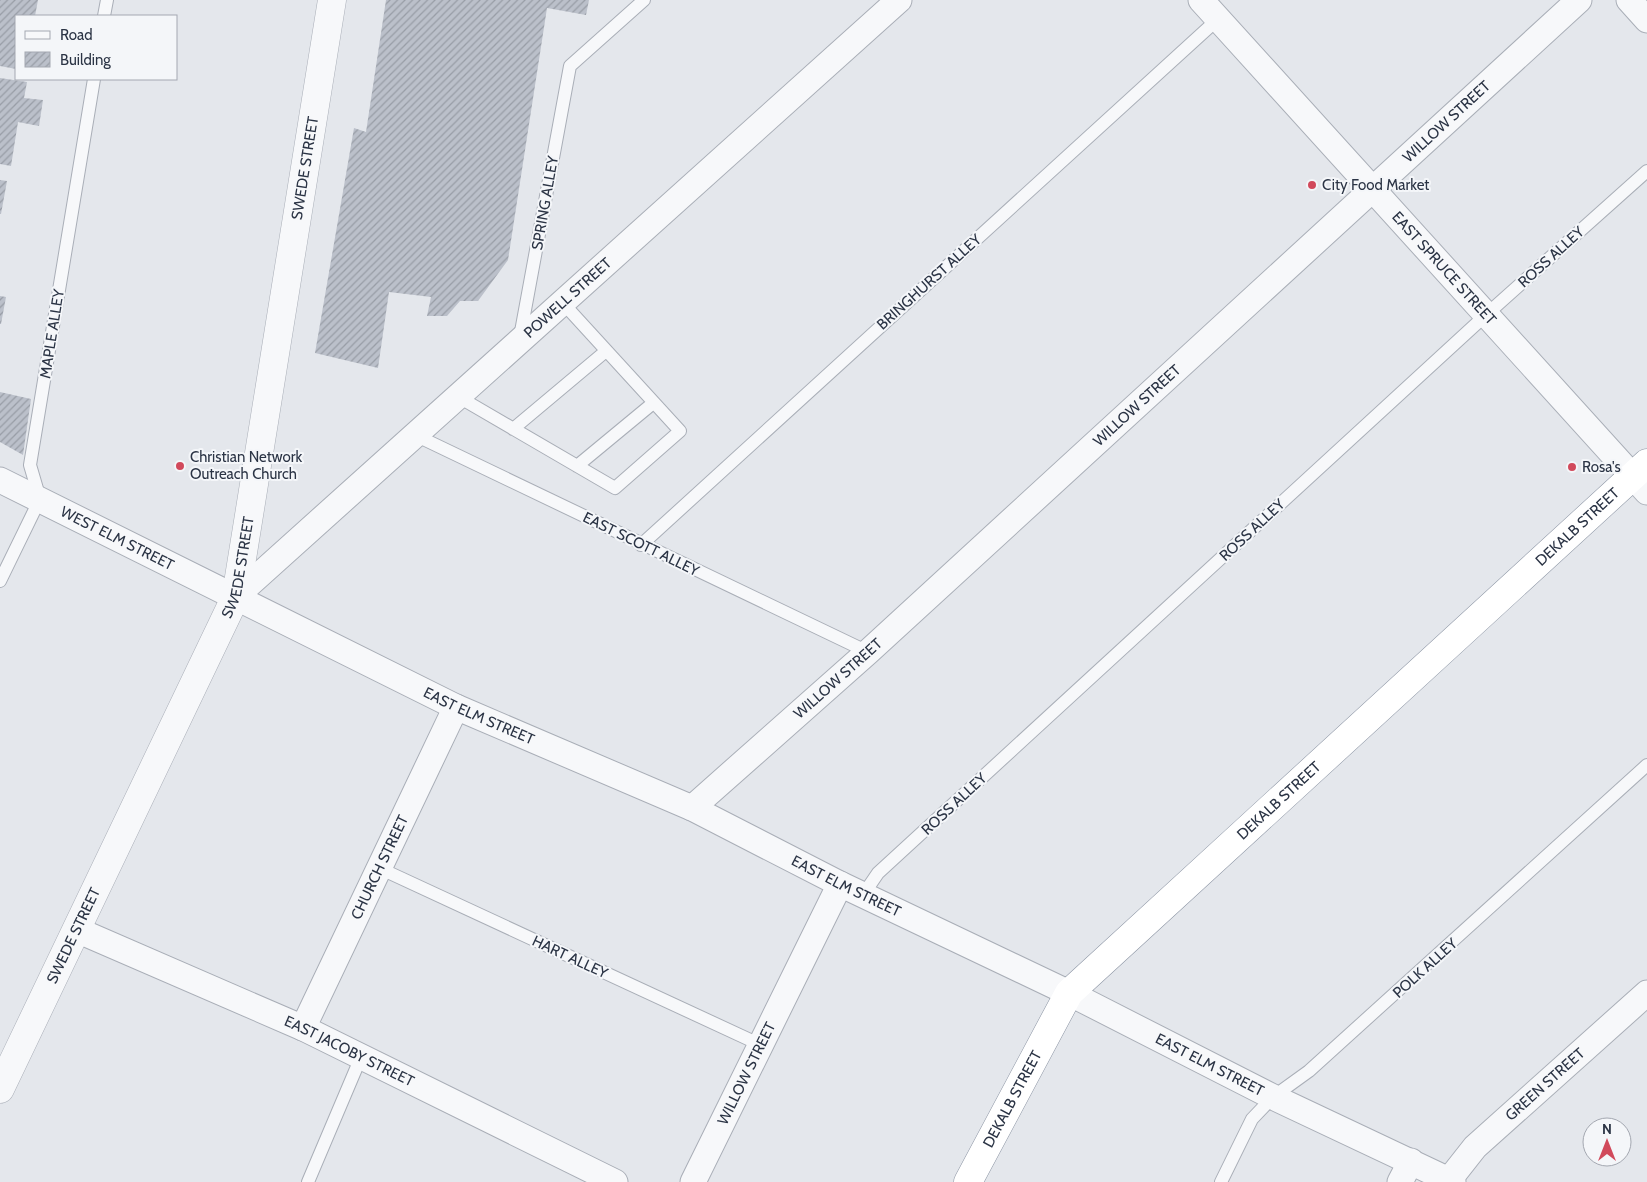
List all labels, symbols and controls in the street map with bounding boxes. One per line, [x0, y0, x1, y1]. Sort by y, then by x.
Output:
legend [15, 15, 178, 80]
text: Road [60, 26, 93, 44]
text: Building [60, 51, 111, 69]
street label: WILLOW STREET [1399, 77, 1494, 166]
street label: SWEDE STREET [288, 115, 322, 221]
street label: SPRING ALLEY [528, 154, 562, 251]
place label: City Food Market [1322, 176, 1429, 194]
marker: City Food Market [1306, 179, 1318, 191]
street label: EAST SPRUCE STREET [1388, 208, 1500, 328]
street label: ROSS ALLEY [1514, 222, 1588, 291]
street label: BRINGHURST ALLEY [873, 230, 985, 334]
street label: POWELL STREET [520, 254, 615, 342]
street label: MAPLE ALLEY [36, 288, 68, 380]
street label: WILLOW STREET [1089, 361, 1184, 450]
place label: Christian Network Outreach Church [190, 448, 303, 483]
place label: Rosa's [1582, 458, 1621, 476]
marker: Christian Network Outreach Church [174, 460, 186, 472]
marker: Rosa's [1566, 461, 1578, 473]
street label: DEKALB STREET [1532, 484, 1623, 570]
street label: ROSS ALLEY [1216, 495, 1289, 565]
street label: WEST ELM STREET [58, 503, 177, 574]
street label: EAST SCOTT ALLEY [580, 508, 703, 580]
street label: SWEDE STREET [218, 515, 258, 621]
street label: WILLOW STREET [790, 635, 886, 723]
street label: EAST ELM STREET [421, 683, 537, 748]
street label: DEKALB STREET [1233, 758, 1324, 843]
street label: ROSS ALLEY [918, 769, 991, 839]
street label: CHURCH STREET [347, 812, 412, 922]
street label: EAST ELM STREET [789, 852, 904, 921]
street label: SWEDE STREET [43, 885, 104, 987]
street label: HART ALLEY [529, 932, 611, 983]
street label: POLK ALLEY [1389, 934, 1461, 1002]
street label: EAST JACOBY STREET [282, 1012, 417, 1090]
street label: WILLOW STREET [714, 1019, 779, 1128]
street label: EAST ELM STREET [1152, 1030, 1267, 1100]
street label: GREEN STREET [1502, 1044, 1588, 1124]
street label: DEKALB STREET [979, 1048, 1046, 1151]
north arrow [1582, 1117, 1632, 1167]
text: N [1602, 1120, 1612, 1138]

